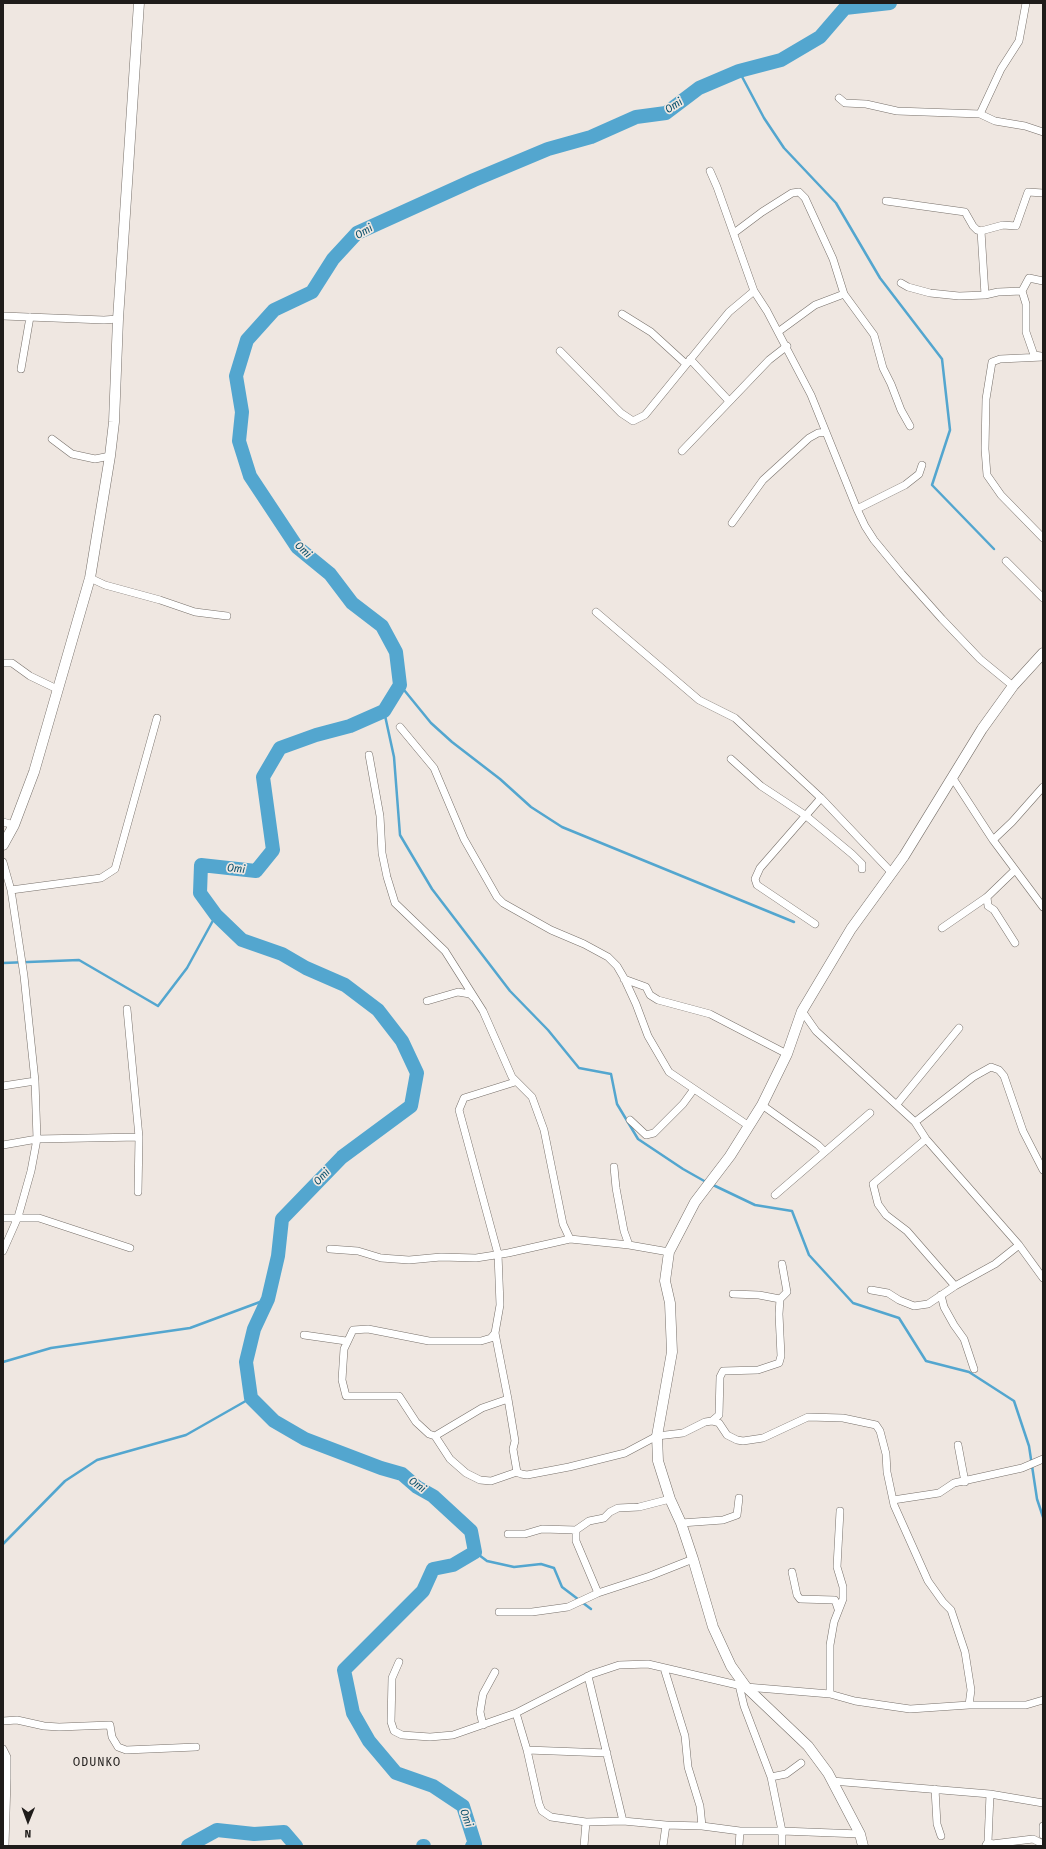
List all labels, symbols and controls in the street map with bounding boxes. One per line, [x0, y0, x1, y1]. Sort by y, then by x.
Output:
water label: Omi [663, 96, 685, 116]
water label: Omi [353, 222, 375, 242]
water label: Omi [292, 539, 314, 561]
water label: Omi [226, 861, 246, 877]
water label: Omi [311, 1166, 333, 1188]
water label: Omi [406, 1474, 428, 1496]
district label: ODUNKO [73, 1756, 121, 1770]
north arrow [8, 1801, 48, 1841]
water label: Omi [457, 1807, 475, 1829]
text: N [24, 1827, 31, 1840]

